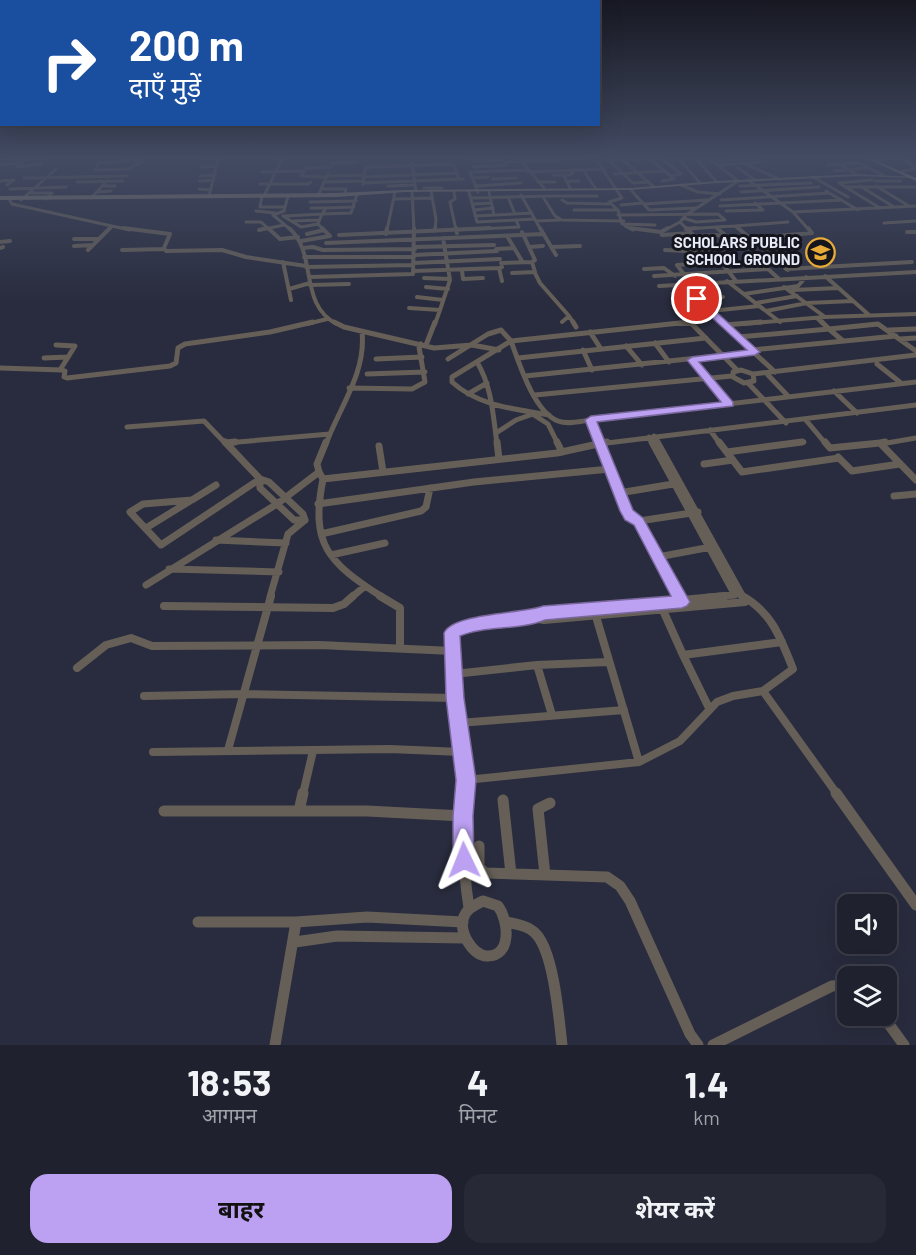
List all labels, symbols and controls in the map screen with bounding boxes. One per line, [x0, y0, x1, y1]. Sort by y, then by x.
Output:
text: 200 m [129, 19, 244, 69]
icon: right [30, 24, 108, 102]
text: दाएँ मुड़ें [129, 70, 201, 102]
place label: SCHOLARS PUBLIC SCHOOL GROUND [674, 233, 800, 268]
school or university icon: SCHOLARS PUBLIC SCHOOL GROUND [805, 236, 837, 268]
pin [671, 273, 722, 324]
icon: arrive [680, 282, 713, 315]
position arrow [432, 828, 496, 892]
map controls [837, 894, 897, 1026]
button: sound [837, 894, 897, 954]
button: layers [837, 966, 897, 1026]
text: 18:53 [187, 1060, 271, 1103]
text: 4 [467, 1060, 489, 1103]
text: 1.4 [684, 1062, 729, 1105]
text: आगमन [202, 1103, 257, 1127]
text: मिनट [459, 1103, 497, 1127]
text: km [693, 1105, 720, 1129]
button: बाहर [30, 1174, 452, 1243]
button: शेयर करें [464, 1174, 886, 1243]

